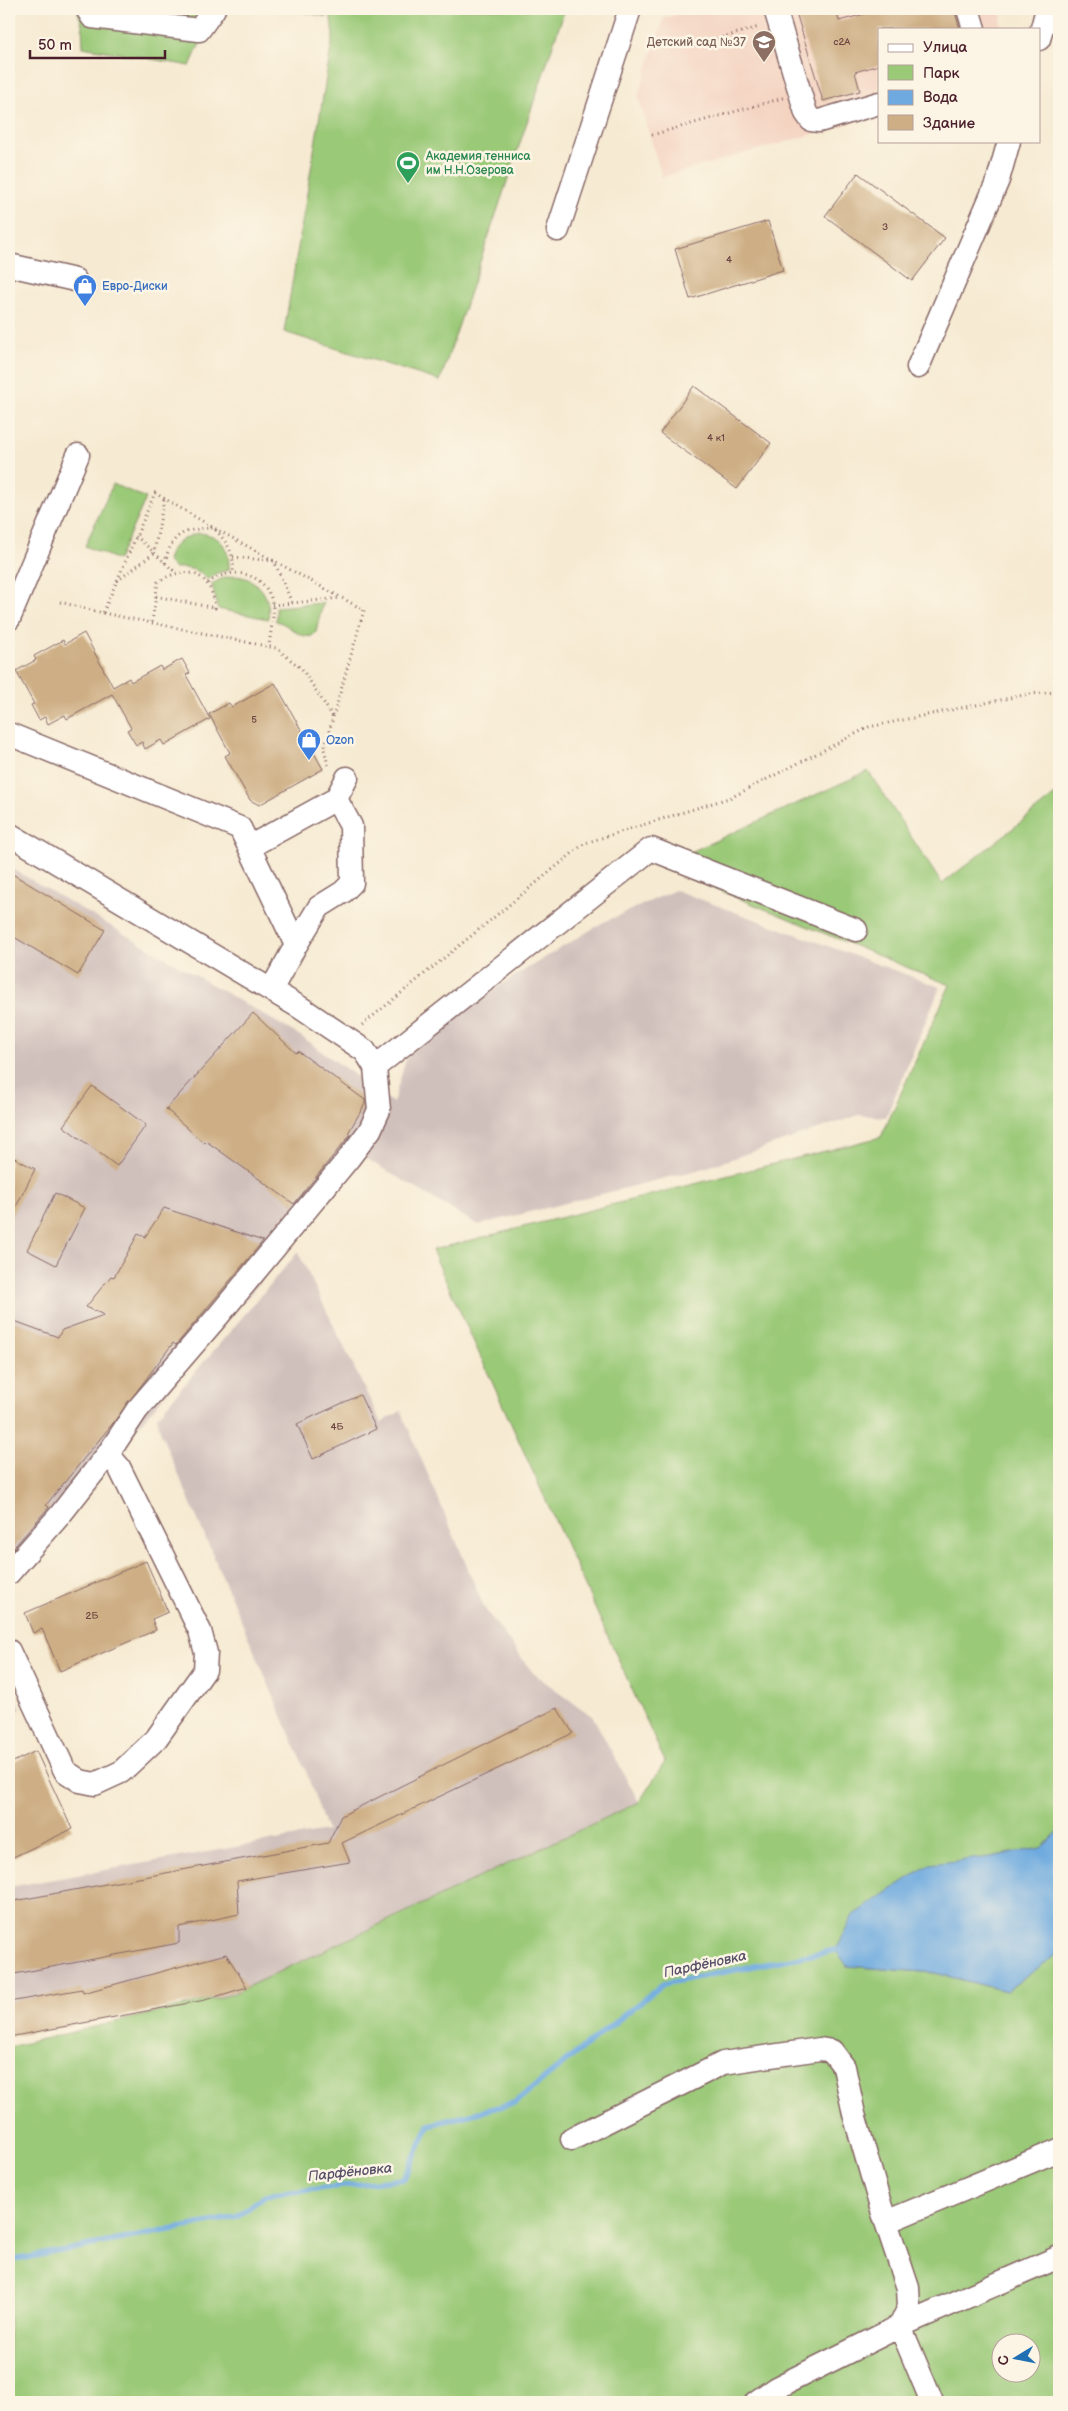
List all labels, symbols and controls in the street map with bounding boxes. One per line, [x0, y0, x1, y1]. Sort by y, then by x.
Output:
scale bar [30, 28, 165, 60]
legend [878, 28, 1040, 142]
school or university icon: Детский сад №37 [751, 29, 777, 63]
place label: Детский сад №37 [647, 35, 746, 50]
text: 50 m [38, 36, 72, 55]
house number: с2А [834, 36, 851, 48]
text: Улица [923, 38, 968, 57]
text: Парк [923, 64, 960, 83]
text: Вода [923, 88, 958, 107]
text: Здание [923, 114, 975, 133]
place label: Академия тенниса им Н.Н.Озерова [425, 149, 531, 178]
sports icon: Академия тенниса им Н.Н.Озерова [395, 150, 421, 184]
house number: 3 [882, 221, 888, 233]
house number: 4 [726, 254, 732, 266]
shop icon: Евро-Диски [72, 273, 98, 307]
place label: Евро-Диски [102, 279, 168, 294]
house number: 4 к1 [707, 432, 725, 444]
house number: 5 [251, 714, 257, 726]
shop icon: Ozon [296, 727, 322, 761]
place label: Ozon [326, 733, 354, 748]
house number: 4Б [330, 1421, 344, 1433]
house number: 2Б [86, 1610, 98, 1622]
water label: Парфёновка [662, 1947, 748, 1981]
water label: Парфёновка [307, 2159, 393, 2185]
north arrow [990, 2334, 1040, 2384]
text: С [994, 2354, 1013, 2366]

